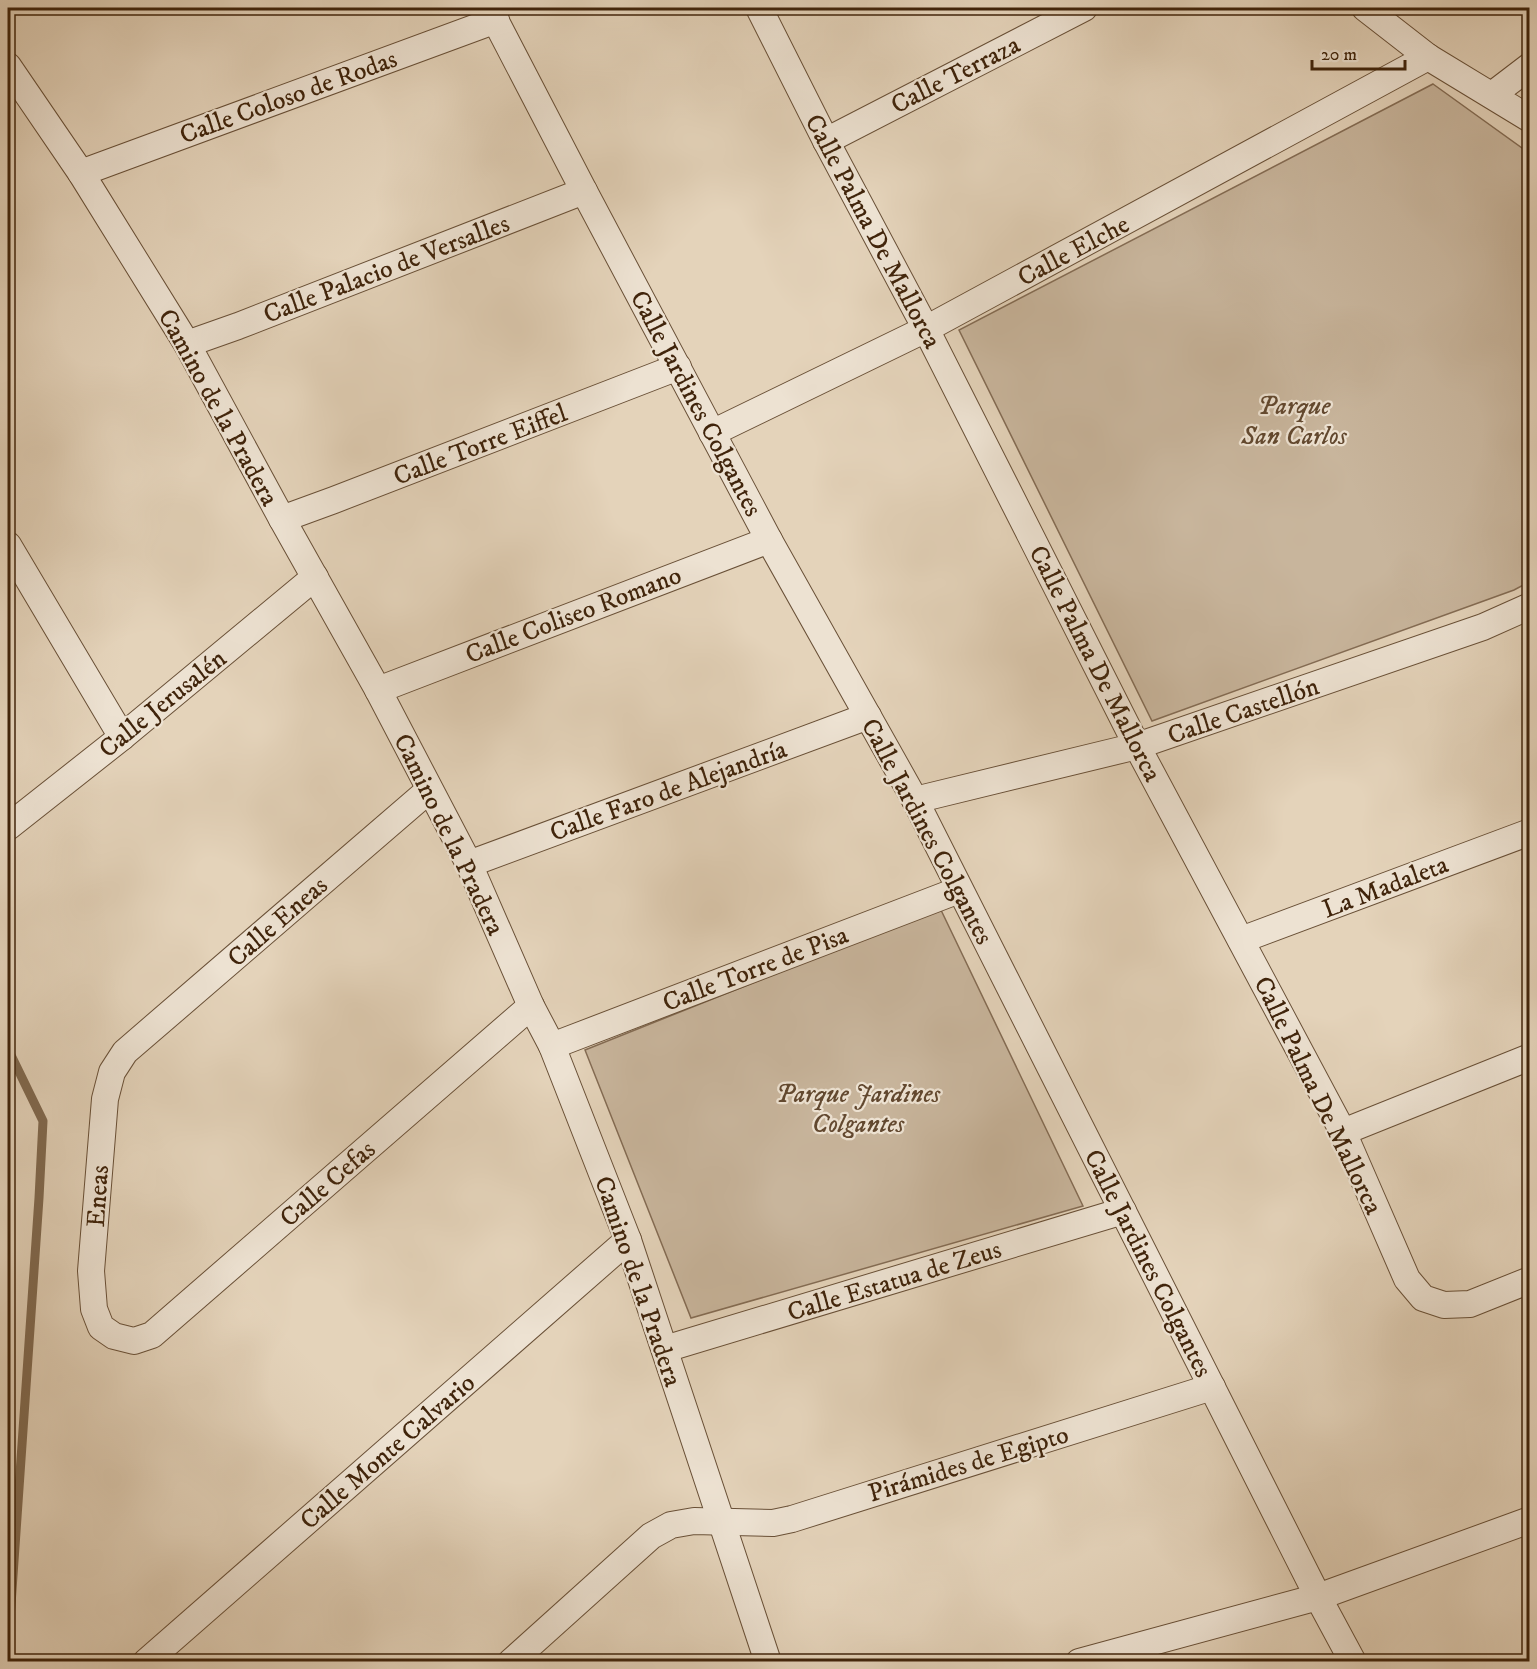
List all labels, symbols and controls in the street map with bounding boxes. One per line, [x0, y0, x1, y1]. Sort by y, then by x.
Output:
street label: Calle Terraza [885, 29, 1026, 122]
scale bar [1312, 33, 1405, 71]
street label: Calle Coloso de Rodas [175, 43, 402, 152]
text: 20 m [1321, 44, 1357, 66]
street label: Calle Palma De Mallorca [797, 109, 948, 355]
street label: Calle Palacio de Versalles [259, 207, 514, 332]
street label: Calle Elche [1012, 208, 1135, 294]
street label: Calle Jardines Colgantes [622, 285, 769, 522]
street label: Camino de la Pradera [150, 303, 286, 512]
park label: Parque San Carlos [1240, 390, 1348, 453]
street label: Calle Torre Eiffel [389, 397, 572, 494]
street label: Calle Palma De Mallorca [1021, 540, 1169, 787]
street label: Calle Coliseo Romano [461, 559, 686, 672]
street label: Calle Jerusalén [92, 642, 234, 766]
street label: Calle Castellón [1163, 670, 1324, 753]
street label: Calle Jardines Colgantes [853, 713, 1000, 950]
street label: Camino de la Pradera [386, 728, 512, 941]
street label: Calle Faro de Alejandría [545, 733, 792, 850]
street label: La Madaleta [1318, 848, 1453, 926]
street label: Calle Eneas [221, 869, 335, 975]
street label: Calle Torre de Pisa [658, 919, 853, 1020]
street label: Calle Palma De Mallorca [1246, 971, 1390, 1220]
park label: Parque Jardines Colgantes [776, 1078, 941, 1141]
street label: Calle Cefas [273, 1134, 383, 1235]
street label: Calle Jardines Colgantes [1076, 1144, 1219, 1383]
street label: Eneas [80, 1164, 117, 1228]
street label: Camino de la Pradera [586, 1172, 689, 1391]
street label: Calle Estatua de Zeus [783, 1233, 1006, 1330]
street label: Calle Monte Calvario [293, 1367, 483, 1537]
street label: Pirámides de Egipto [864, 1418, 1073, 1511]

